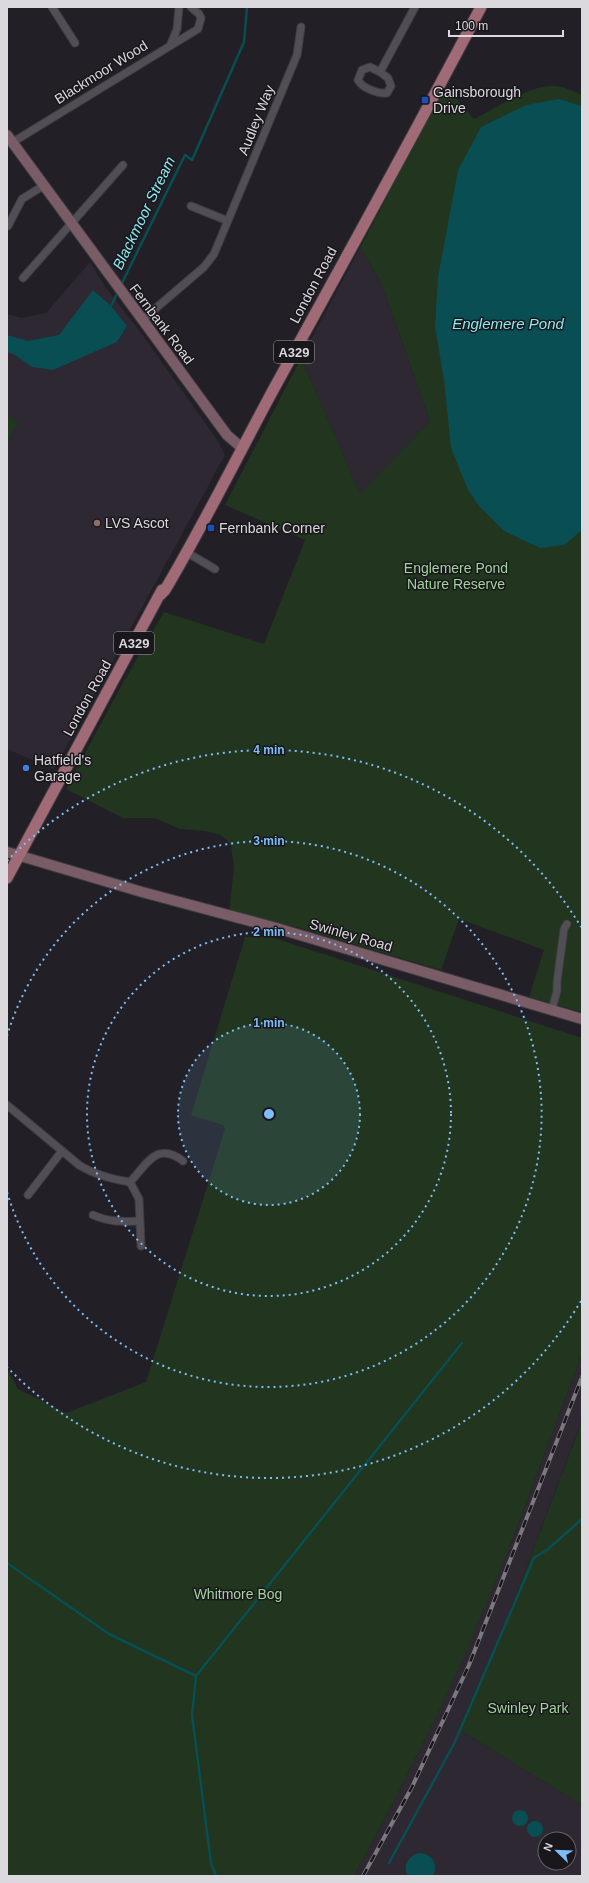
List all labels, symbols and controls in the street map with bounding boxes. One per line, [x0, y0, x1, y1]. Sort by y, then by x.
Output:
scale bar [449, 12, 563, 38]
text: 100 m [455, 19, 488, 33]
street label: Blackmoor Wood [52, 37, 150, 107]
street label: Audley Way [235, 83, 277, 157]
place label: Gainsborough Drive [433, 84, 521, 116]
marker: Gainsborough Drive [420, 95, 430, 105]
water label: Blackmoor Stream [109, 154, 178, 272]
street label: London Road [286, 244, 340, 326]
street label: Fernbank Road [127, 281, 197, 367]
water label: Englemere Pond [452, 315, 565, 332]
road number: A329 [274, 341, 314, 363]
place label: LVS Ascot [105, 515, 169, 531]
marker: LVS Ascot [92, 518, 102, 528]
place label: Fernbank Corner [219, 520, 325, 536]
marker: Fernbank Corner [206, 523, 216, 533]
park label: Englemere Pond Nature Reserve [404, 560, 508, 592]
road number: A329 [114, 632, 154, 654]
street label: London Road [60, 657, 114, 739]
text: 4 min [253, 743, 285, 757]
place label: Hatfield's Garage [34, 752, 91, 784]
marker: Hatfield's Garage [21, 763, 31, 773]
text: 3 min [253, 834, 285, 848]
street label: Swinley Road [308, 916, 394, 954]
text: 2 min [253, 925, 285, 939]
text: 1 min [253, 1016, 285, 1030]
centre of rings [262, 1107, 276, 1121]
park label: Whitmore Bog [194, 1586, 282, 1602]
park label: Swinley Park [488, 1700, 569, 1716]
north arrow [537, 1831, 577, 1871]
text: N [541, 1841, 555, 1853]

